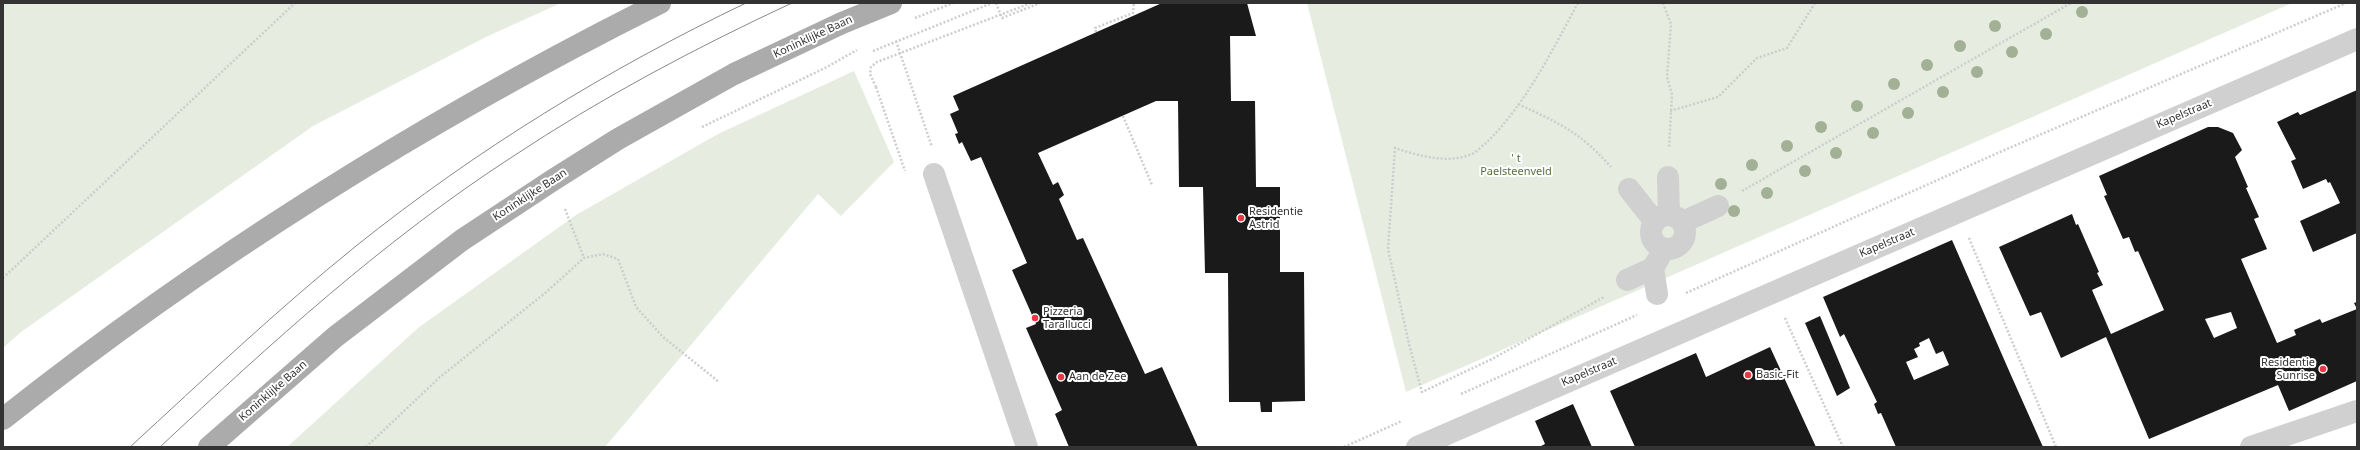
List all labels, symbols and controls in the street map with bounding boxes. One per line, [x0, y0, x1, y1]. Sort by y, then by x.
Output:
street label: Koninklijke Baan [771, 13, 855, 61]
street label: Kapelstraat [2154, 96, 2214, 132]
park label: ' t Paelsteenveld [1480, 152, 1552, 178]
street label: Koninklijke Baan [491, 166, 569, 224]
place label: Residentie Astrid [1249, 205, 1303, 231]
marker: Residentie Astrid [1236, 213, 1246, 223]
street label: Kapelstraat [1857, 225, 1917, 261]
place label: Pizzeria Tarallucci [1043, 305, 1091, 331]
marker: Pizzeria Tarallucci [1030, 313, 1040, 323]
street label: Kapelstraat [1559, 354, 1619, 390]
place label: Residentie Sunrise [2261, 356, 2315, 382]
street label: Koninklijke Baan [236, 358, 310, 424]
marker: Residentie Sunrise [2318, 364, 2328, 374]
place label: Basic-Fit [1756, 368, 1799, 382]
place label: Aan de Zee [1069, 370, 1126, 384]
marker: Basic-Fit [1743, 370, 1753, 380]
marker: Aan de Zee [1056, 372, 1066, 382]

